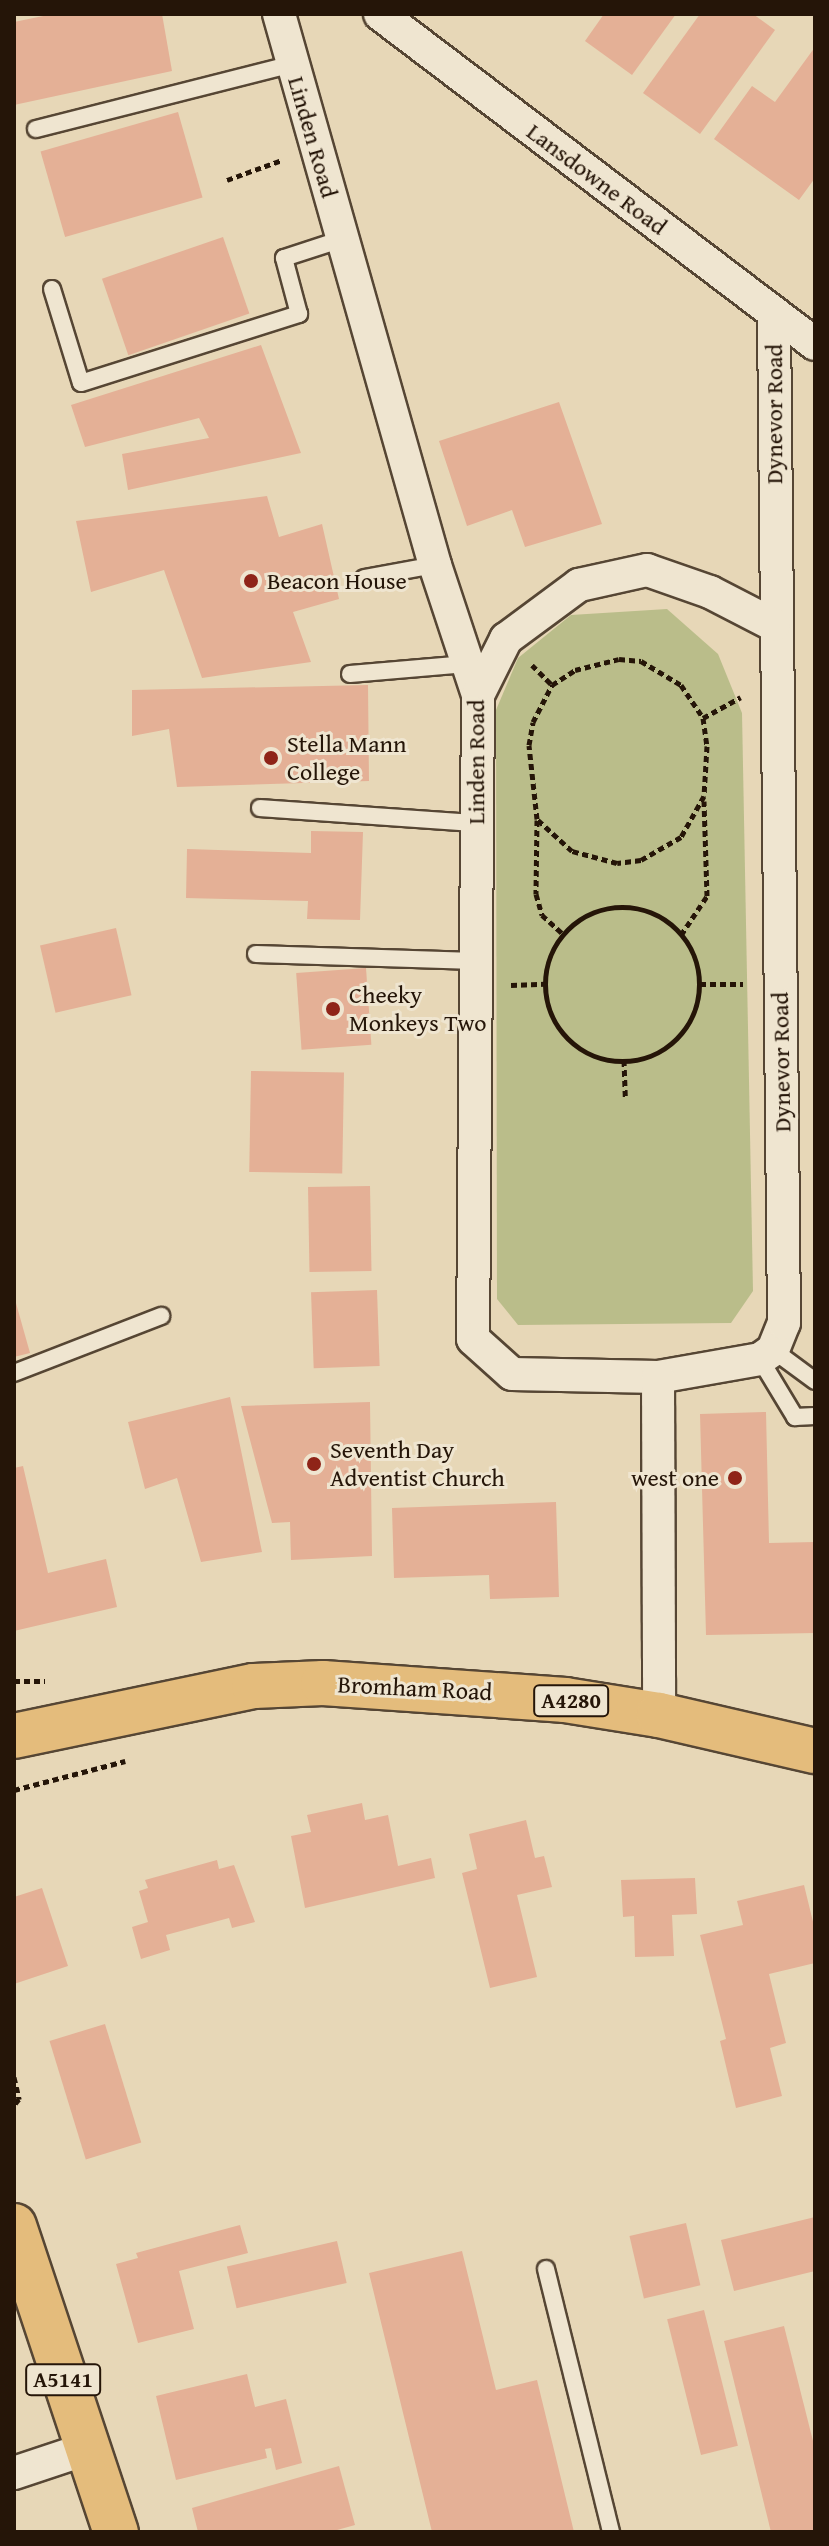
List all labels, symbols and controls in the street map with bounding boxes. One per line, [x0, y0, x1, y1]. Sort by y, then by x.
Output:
street label: Linden Road [282, 73, 344, 201]
street label: Lansdowne Road [521, 117, 673, 241]
street label: Dynevor Road [760, 344, 788, 484]
place label: Beacon House [267, 567, 407, 595]
marker: Beacon House [242, 572, 260, 590]
street label: Linden Road [462, 700, 490, 824]
place label: Stella Mann College [287, 730, 407, 786]
marker: Stella Mann College [262, 749, 280, 767]
place label: Cheeky Monkeys Two [349, 981, 487, 1037]
street label: Dynevor Road [765, 992, 797, 1132]
marker: Cheeky Monkeys Two [324, 1000, 342, 1018]
place label: Seventh Day Adventist Church [330, 1436, 505, 1492]
marker: Seventh Day Adventist Church [305, 1455, 323, 1473]
place label: west one [631, 1464, 719, 1492]
marker: west one [726, 1469, 744, 1487]
street label: Bromham Road [337, 1670, 493, 1706]
road number: A4280 [533, 1683, 609, 1719]
road number: A5141 [25, 2362, 101, 2398]

